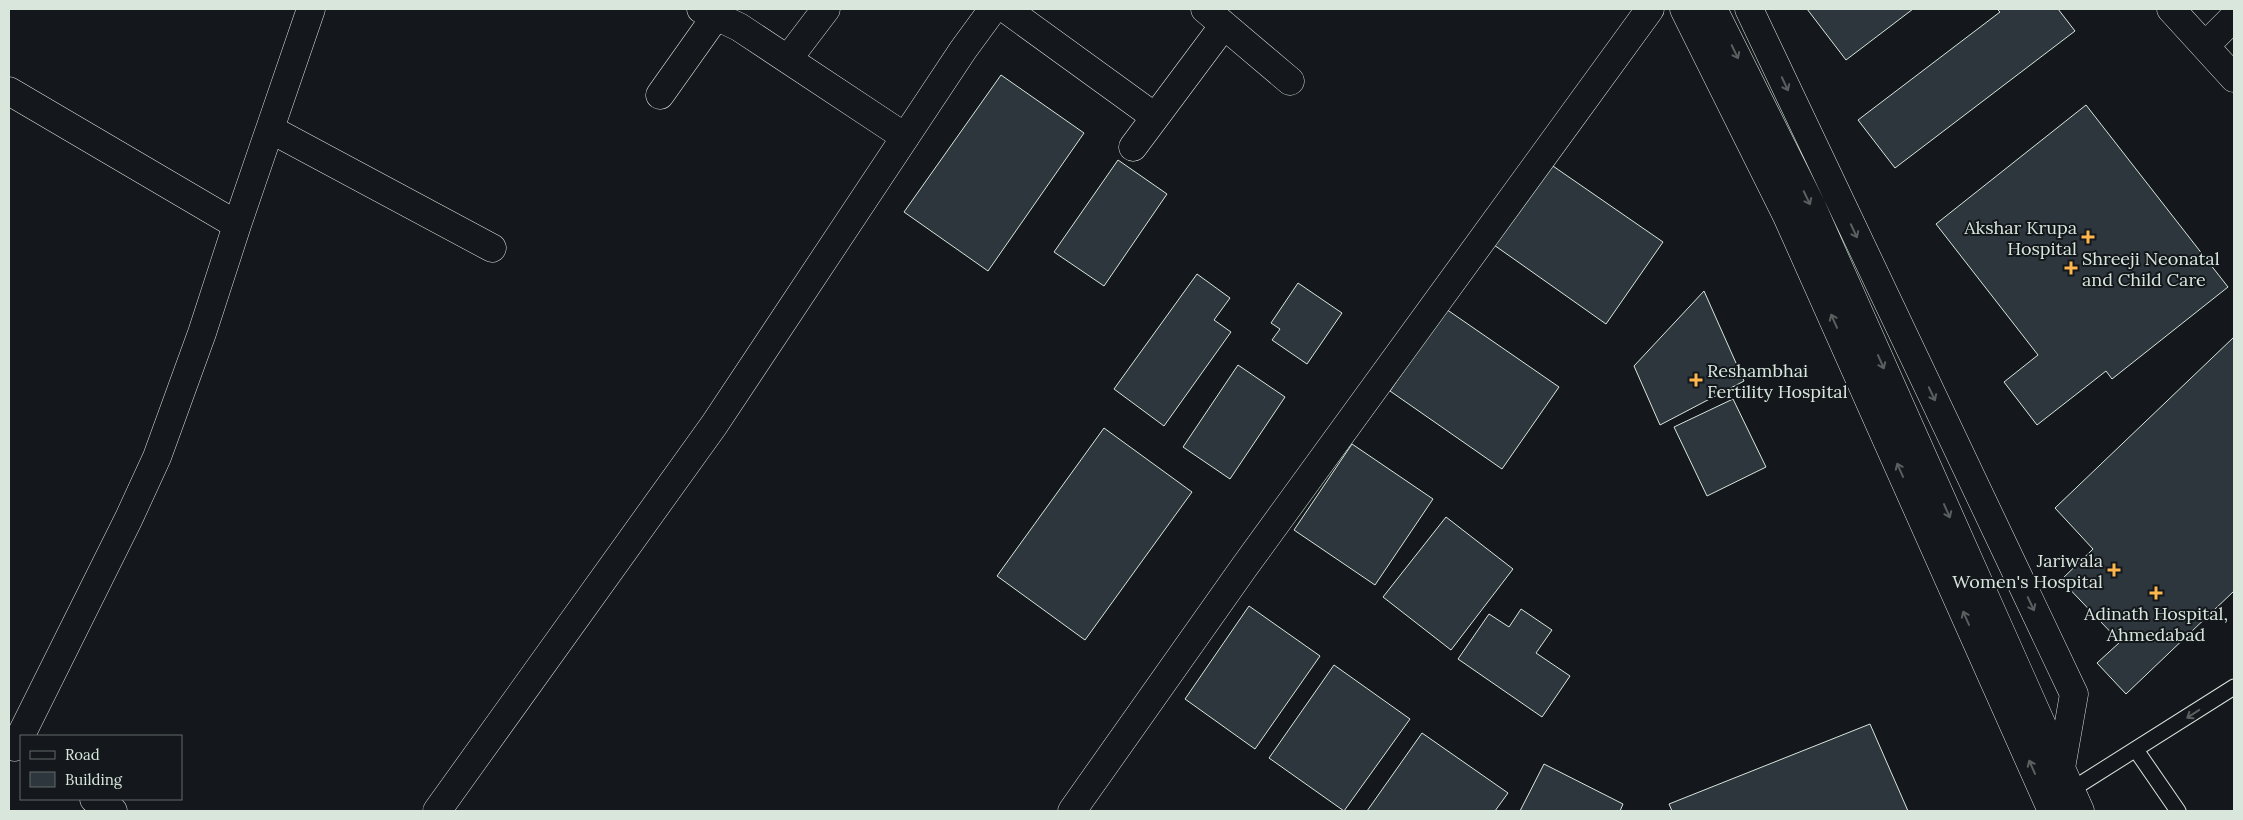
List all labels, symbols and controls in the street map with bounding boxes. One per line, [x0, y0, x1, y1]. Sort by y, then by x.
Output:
one-way arrow [1730, 45, 1740, 60]
one-way arrow [1780, 77, 1790, 92]
one-way arrow [1803, 190, 1813, 205]
place label: Akshar Krupa Hospital [1963, 216, 2077, 260]
one-way arrow [1850, 223, 1860, 238]
marker: Akshar Krupa Hospital [2081, 230, 2095, 244]
place label: Shreeji Neonatal and Child Care [2082, 247, 2220, 291]
marker: Shreeji Neonatal and Child Care [2064, 261, 2078, 275]
one-way arrow [1828, 314, 1838, 329]
one-way arrow [1876, 354, 1886, 369]
place label: Reshambhai Fertility Hospital [1707, 359, 1848, 403]
marker: Reshambhai Fertility Hospital [1689, 373, 1703, 387]
one-way arrow [1927, 386, 1937, 401]
one-way arrow [1894, 463, 1904, 478]
one-way arrow [1943, 503, 1952, 518]
place label: Jariwala Women's Hospital [1952, 549, 2103, 593]
marker: Jariwala Women's Hospital [2107, 563, 2121, 577]
marker: Adinath Hospital, Ahmedabad [2149, 586, 2163, 600]
one-way arrow [2027, 596, 2037, 611]
place label: Adinath Hospital, Ahmedabad [2083, 602, 2228, 646]
one-way arrow [1960, 611, 1970, 626]
one-way arrow [2187, 709, 2201, 719]
legend [20, 735, 182, 800]
text: Road [65, 745, 100, 764]
one-way arrow [2027, 760, 2037, 775]
text: Building [65, 770, 123, 789]

